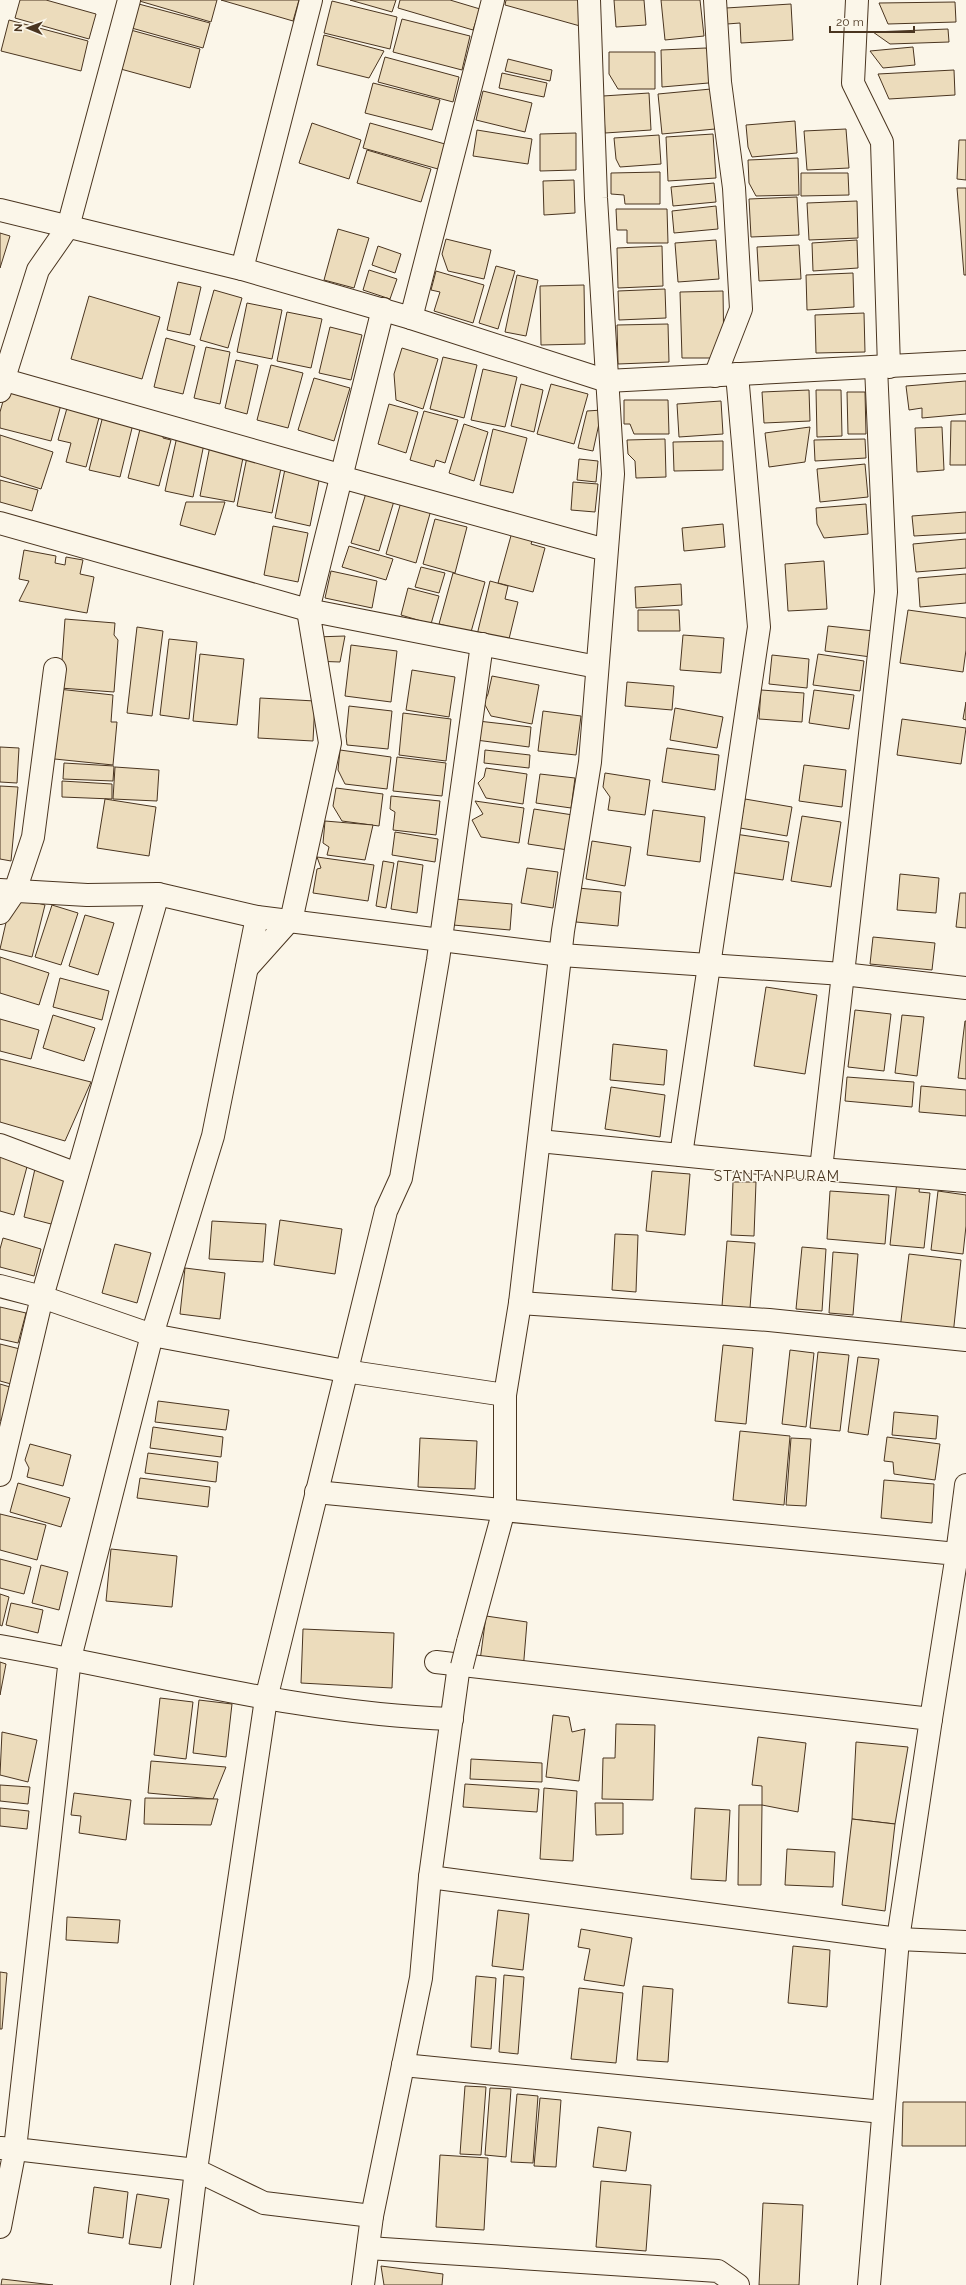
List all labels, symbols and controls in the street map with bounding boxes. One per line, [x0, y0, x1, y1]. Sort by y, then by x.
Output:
north arrow [8, 8, 48, 48]
scale bar [830, 8, 914, 34]
text: 20 m [836, 15, 864, 29]
text: N [12, 24, 25, 32]
district label: STANTANPURAM [714, 1168, 840, 1184]

